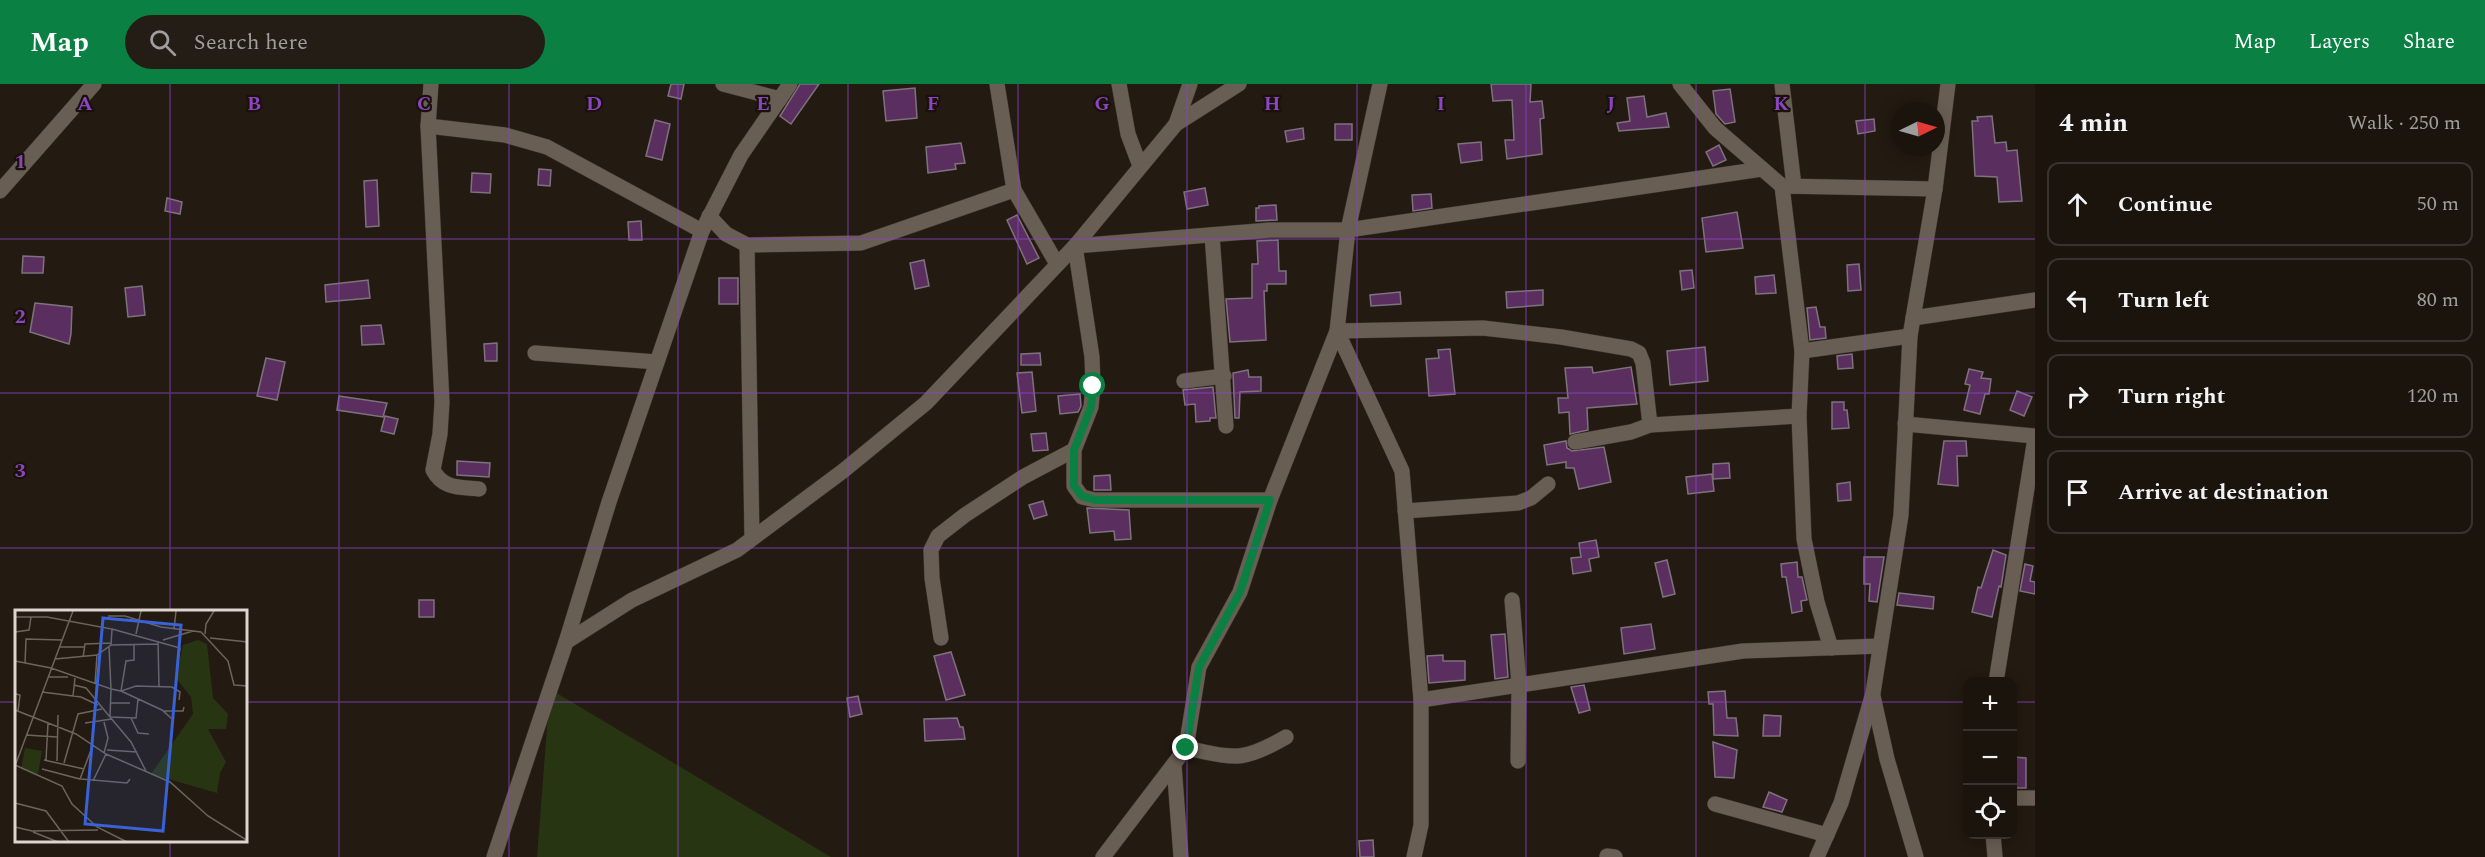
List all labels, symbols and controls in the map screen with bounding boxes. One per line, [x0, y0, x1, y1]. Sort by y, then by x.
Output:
search box [125, 15, 545, 69]
text: Map [30, 21, 89, 64]
icon: search [146, 26, 179, 59]
text: Search here [194, 26, 308, 59]
text: Map [2234, 26, 2276, 58]
text: Layers [2309, 26, 2370, 58]
text: Share [2403, 26, 2455, 58]
text: A [77, 89, 93, 119]
text: B [247, 89, 261, 119]
text: C [417, 89, 431, 119]
text: D [586, 89, 602, 119]
text: E [756, 89, 770, 119]
text: F [927, 89, 939, 119]
text: G [1094, 89, 1110, 119]
text: H [1264, 89, 1280, 119]
text: I [1437, 89, 1445, 119]
text: J [1607, 89, 1615, 119]
text: K [1773, 89, 1789, 119]
north arrow [1891, 102, 1945, 156]
text: 4 min [2059, 103, 2128, 143]
text: Walk · 250 m [2348, 108, 2461, 138]
text: 1 [14, 147, 26, 177]
icon: ahead [2061, 188, 2094, 221]
text: Continue [2118, 188, 2213, 221]
text: 50 m [2417, 189, 2459, 219]
icon: left [2061, 284, 2094, 317]
text: Turn left [2118, 284, 2210, 317]
text: 80 m [2417, 285, 2459, 315]
text: 2 [14, 302, 26, 332]
route start [1079, 372, 1105, 398]
icon: right [2061, 380, 2094, 413]
text: Turn right [2118, 380, 2225, 413]
text: 120 m [2407, 381, 2459, 411]
text: 3 [14, 456, 26, 486]
icon: arrive [2061, 476, 2094, 509]
text: Arrive at destination [2118, 476, 2329, 509]
inset map [15, 610, 248, 842]
map controls [1963, 677, 2017, 839]
button: + [1963, 677, 2017, 731]
button: − [1963, 731, 2017, 785]
route end [1172, 734, 1198, 760]
button: locate [1963, 785, 2017, 839]

